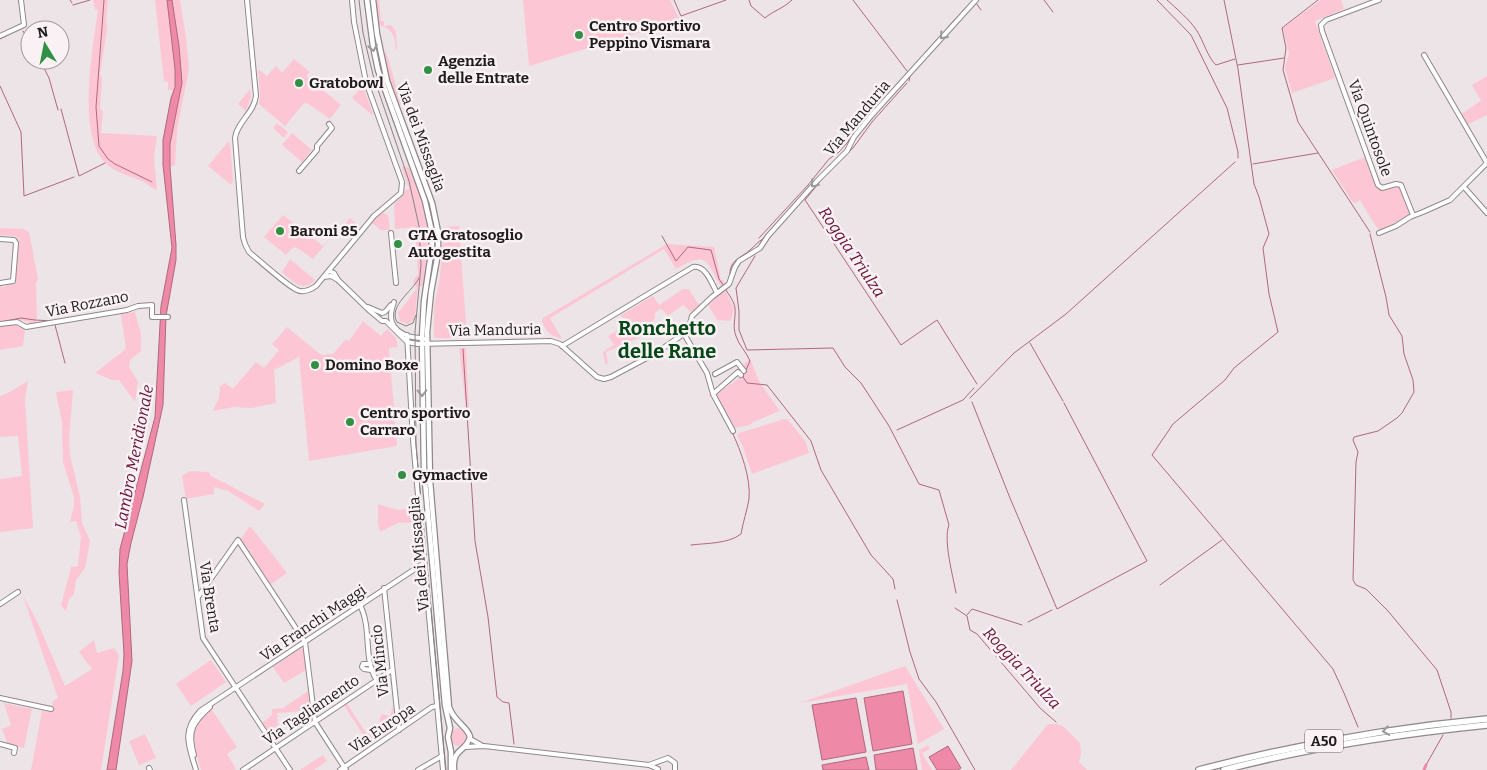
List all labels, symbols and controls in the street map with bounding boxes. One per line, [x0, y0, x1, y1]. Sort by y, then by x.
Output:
place label: Centro Sportivo Peppino Vismara [589, 17, 711, 52]
north arrow [20, 20, 70, 70]
text: N [36, 23, 50, 42]
marker: Centro Sportivo Peppino Vismara [573, 29, 585, 41]
one-way arrow [940, 30, 949, 39]
one-way arrow [368, 44, 378, 53]
place label: Agenzia delle Entrate [438, 52, 529, 87]
marker: Agenzia delle Entrate [422, 64, 434, 76]
place label: Gratobowl [309, 74, 384, 92]
marker: Gratobowl [293, 77, 305, 89]
street label: Via Manduria [820, 77, 894, 159]
street label: Via Quintosole [1344, 77, 1396, 179]
street label: Via dei Missaglia [393, 80, 449, 194]
one-way arrow [811, 179, 820, 188]
water label: Roggia Triulza [815, 203, 889, 301]
place label: Baroni 85 [290, 222, 358, 240]
marker: Baroni 85 [274, 225, 286, 237]
place label: GTA Gratosoglio Autogestita [408, 226, 523, 261]
marker: GTA Gratosoglio Autogestita [392, 238, 404, 250]
street label: Via Rozzano [44, 287, 130, 321]
district label: Ronchetto delle Rane [618, 316, 716, 363]
street label: Via Manduria [448, 320, 542, 340]
place label: Domino Boxe [325, 356, 419, 374]
marker: Domino Boxe [309, 359, 321, 371]
water label: Lambro Meridionale [111, 383, 157, 531]
one-way arrow [417, 389, 428, 397]
place label: Centro sportivo Carraro [360, 404, 471, 439]
marker: Centro sportivo Carraro [344, 416, 356, 428]
place label: Gymactive [412, 466, 488, 484]
marker: Gymactive [396, 469, 408, 481]
street label: Via dei Missaglia [405, 496, 433, 612]
street label: Via Brenta [195, 560, 225, 634]
street label: Via Franchi Maggi [257, 581, 370, 665]
water label: Roggia Triulza [979, 623, 1065, 713]
street label: Via Mincio [367, 624, 393, 698]
street label: Via Tagliamento [259, 671, 363, 749]
street label: Via Europa [346, 699, 418, 757]
one-way arrow [1382, 725, 1390, 736]
road number: A50 [1305, 729, 1343, 752]

